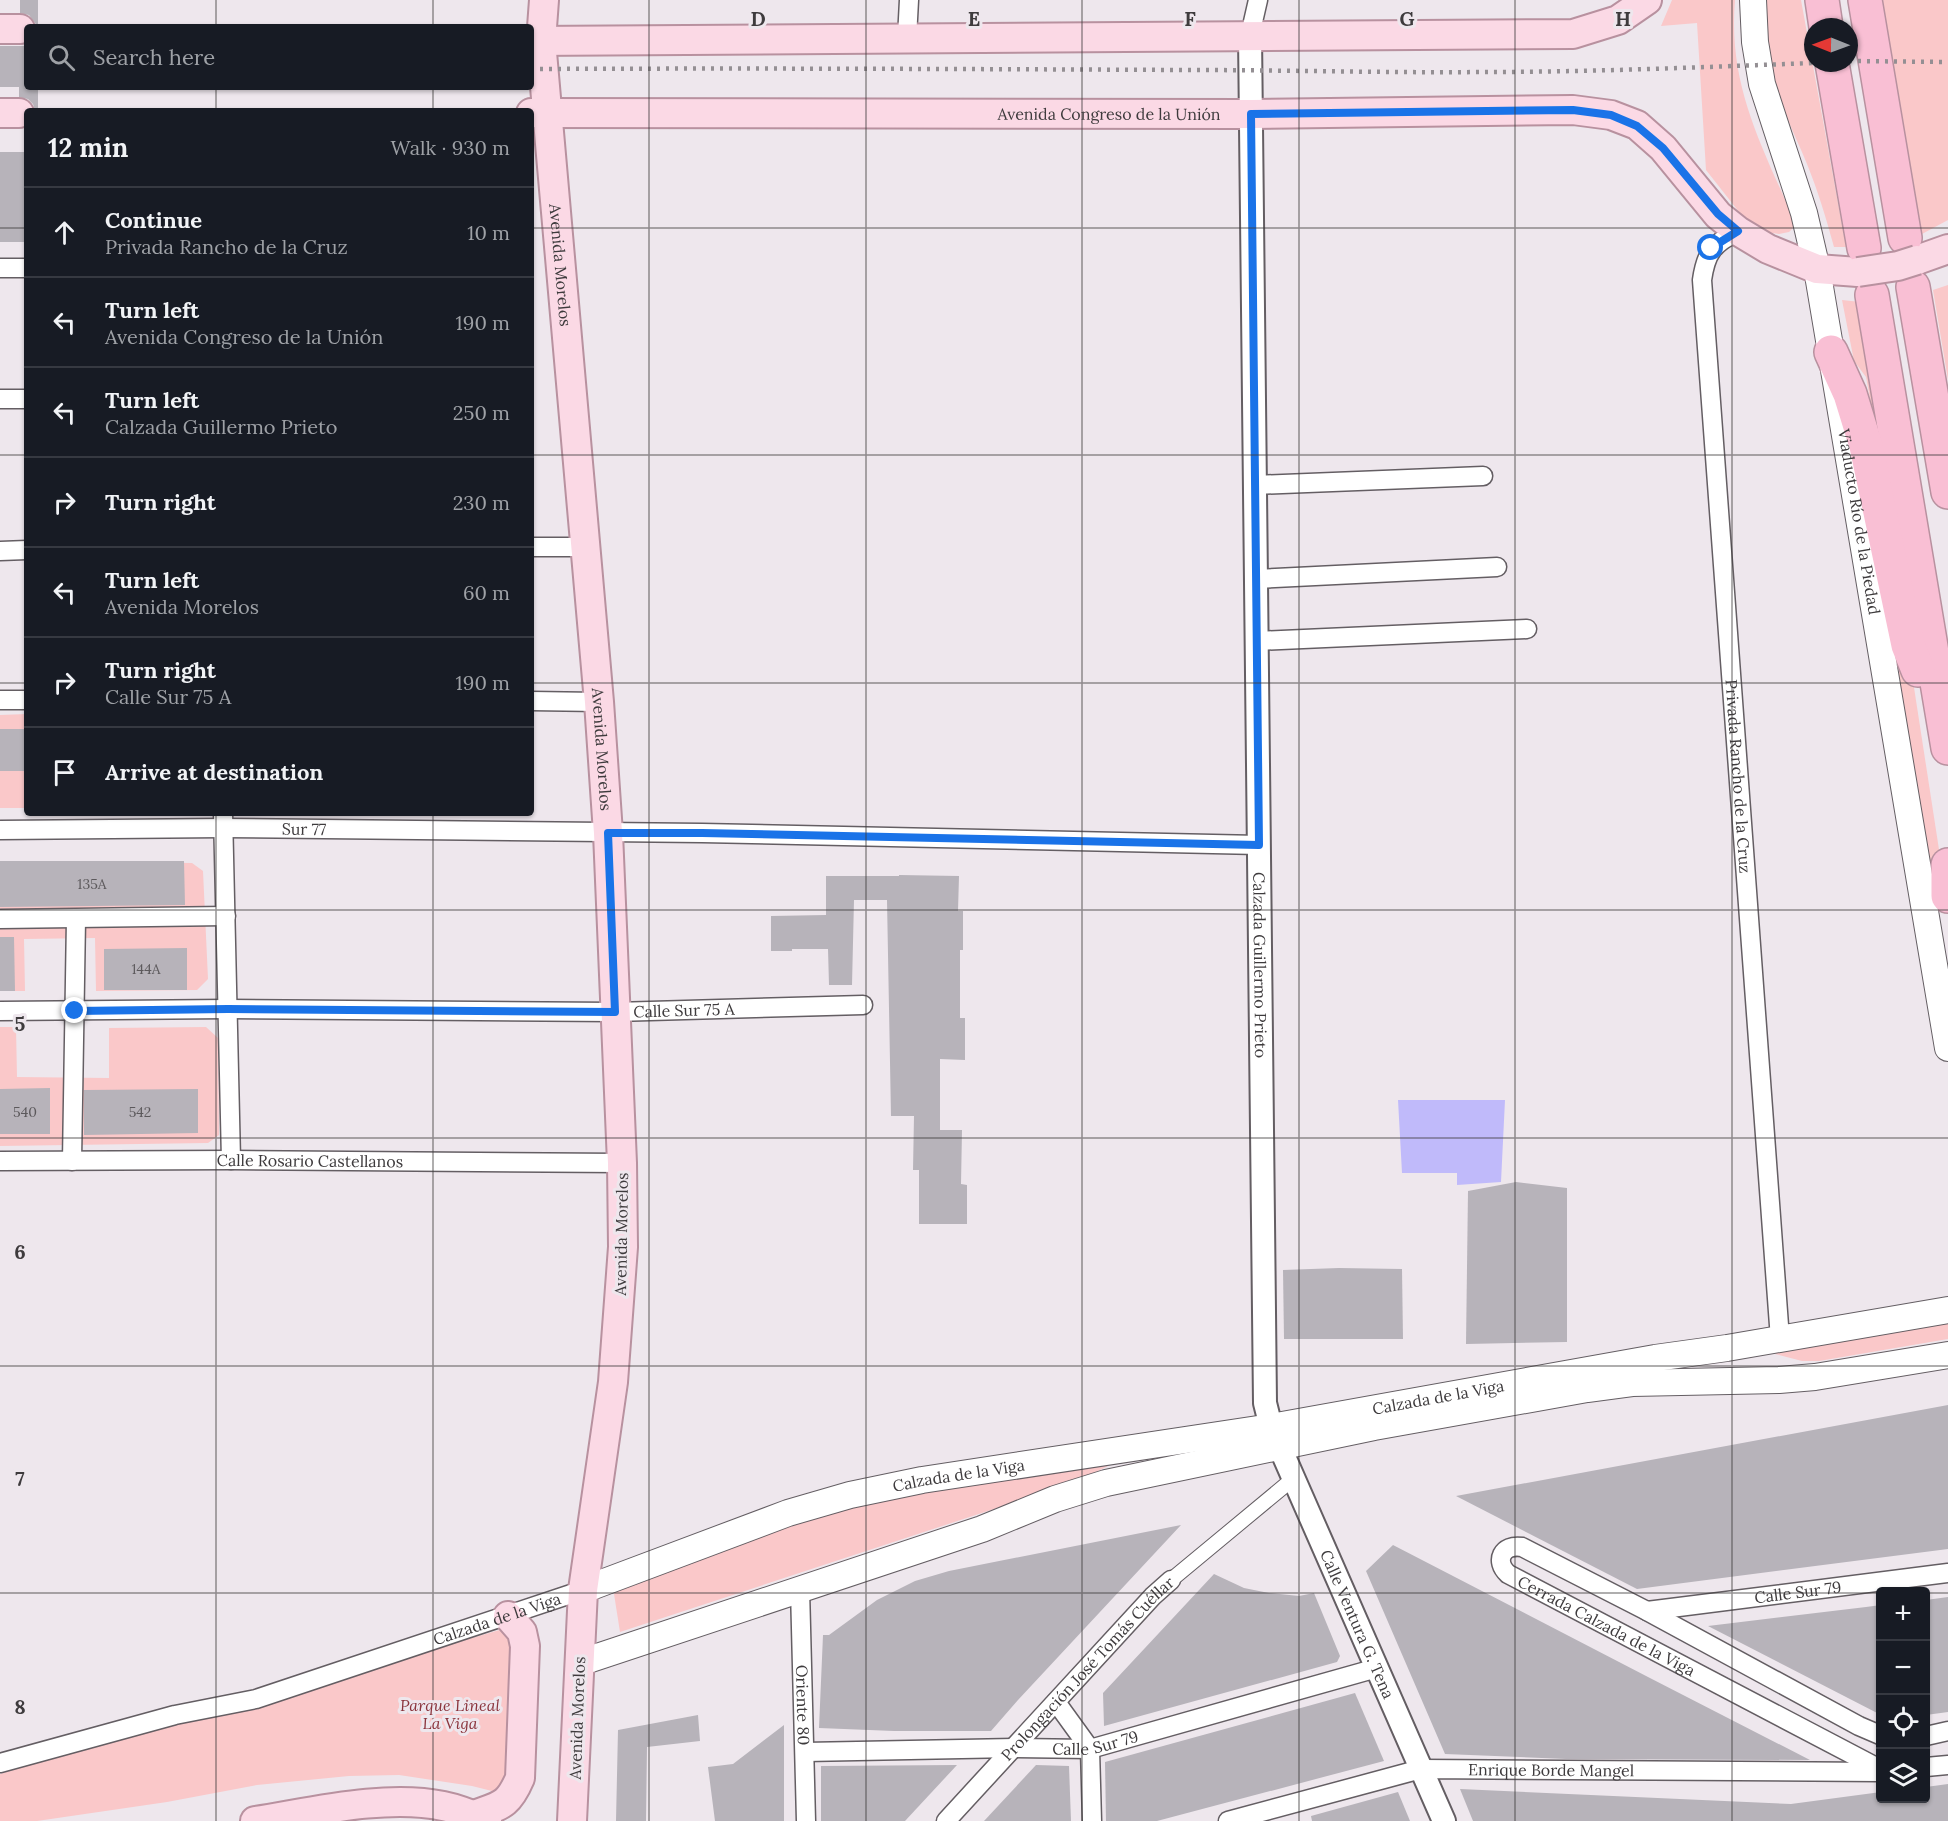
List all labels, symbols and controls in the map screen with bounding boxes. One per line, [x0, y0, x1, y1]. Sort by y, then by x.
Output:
text: D [750, 6, 766, 31]
text: E [968, 6, 980, 31]
text: F [1184, 6, 1196, 31]
text: G [1399, 6, 1415, 31]
text: H [1615, 6, 1631, 31]
north arrow [1804, 18, 1858, 72]
search box [24, 24, 534, 90]
icon: search [45, 41, 78, 74]
text: Search here [93, 43, 215, 71]
street label: Avenida Congreso de la Unión [996, 104, 1221, 124]
text: 12 min [48, 131, 128, 164]
text: Walk · 930 m [391, 135, 510, 160]
street label: Avenida Morelos [545, 202, 576, 327]
text: Continue [105, 206, 202, 234]
icon: ahead [48, 216, 81, 249]
text: 10 m [467, 220, 510, 245]
text: Privada Rancho de la Cruz [105, 234, 348, 259]
route start [1697, 234, 1723, 260]
text: Turn left [105, 296, 199, 324]
icon: left [48, 306, 81, 339]
text: 190 m [456, 310, 510, 335]
text: Avenida Congreso de la Unión [105, 324, 383, 349]
text: Turn left [105, 386, 199, 414]
icon: left [48, 396, 81, 429]
text: 250 m [453, 400, 510, 425]
text: Calzada Guillermo Prieto [105, 414, 337, 439]
street label: Viaducto Río de la Piedad [1834, 426, 1885, 616]
icon: right [48, 486, 81, 519]
text: Turn right [105, 488, 216, 516]
text: 230 m [453, 490, 510, 515]
text: Turn left [105, 566, 199, 594]
icon: left [48, 576, 81, 609]
text: 60 m [463, 580, 510, 605]
text: Avenida Morelos [105, 594, 259, 619]
text: Turn right [105, 656, 216, 684]
icon: right [48, 666, 81, 699]
text: 190 m [456, 670, 510, 695]
street label: Privada Rancho de la Cruz [1721, 679, 1756, 874]
text: Calle Sur 75 A [105, 684, 231, 709]
street label: Avenida Morelos [588, 686, 616, 811]
icon: arrive [48, 756, 81, 789]
text: Arrive at destination [105, 758, 323, 786]
street label: Sur 77 [282, 819, 327, 839]
street label: Calzada Guillermo Prieto [1249, 872, 1271, 1058]
house number: 135A [77, 875, 107, 893]
house number: 144A [131, 960, 161, 978]
route end [61, 997, 87, 1023]
street label: Calle Sur 75 A [633, 999, 736, 1021]
text: 5 [15, 1011, 26, 1036]
house number: 540 [13, 1103, 37, 1121]
house number: 542 [129, 1103, 151, 1121]
street label: Calle Rosario Castellanos [217, 1150, 403, 1171]
street label: Avenida Morelos [610, 1172, 632, 1297]
text: 6 [14, 1239, 26, 1264]
street label: Calzada de la Viga [1371, 1375, 1506, 1419]
street label: Calzada de la Viga [891, 1455, 1026, 1496]
text: 7 [15, 1466, 25, 1491]
street label: Calle Ventura G. Tena [1316, 1546, 1399, 1702]
street label: Cerrada Calzada de la Viga [1514, 1571, 1699, 1680]
street label: Prolongación José Tomás Cuéllar [997, 1572, 1178, 1765]
street label: Calle Sur 79 [1753, 1577, 1842, 1607]
map controls [1876, 1587, 1930, 1803]
button: + [1876, 1587, 1930, 1641]
street label: Calzada de la Viga [430, 1588, 563, 1649]
button: − [1876, 1641, 1930, 1695]
street label: Avenida Morelos [565, 1656, 589, 1781]
street label: Oriente 80 [792, 1664, 814, 1746]
text: 8 [14, 1694, 26, 1719]
park label: Parque Lineal La Viga [400, 1695, 500, 1733]
button: locate [1876, 1695, 1930, 1749]
street label: Calle Sur 79 [1052, 1726, 1141, 1759]
button: layers [1876, 1749, 1930, 1803]
street label: Enrique Borde Mangel [1468, 1759, 1634, 1780]

